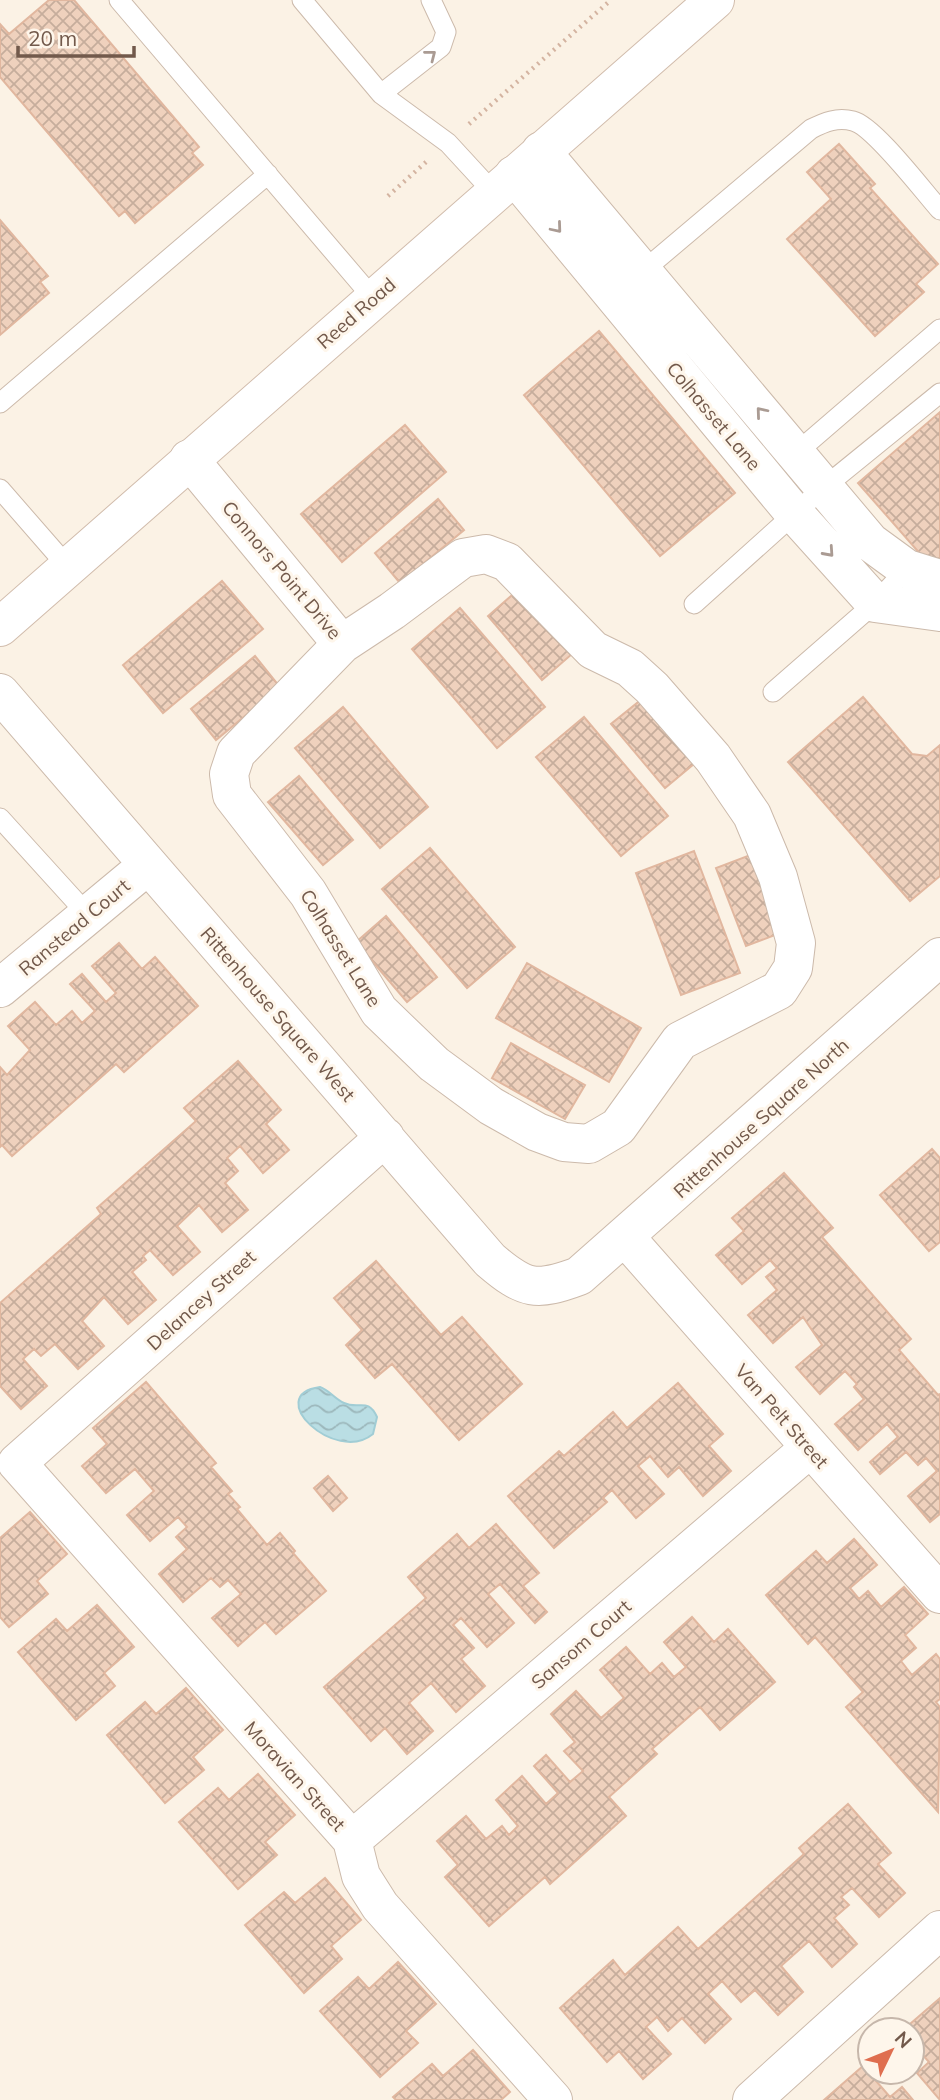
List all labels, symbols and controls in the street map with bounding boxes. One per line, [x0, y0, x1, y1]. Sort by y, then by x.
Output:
scale bar [18, 14, 133, 58]
text: 20 m [28, 25, 77, 51]
one-way arrow [423, 50, 436, 63]
one-way arrow [549, 220, 562, 232]
street label: Reed Road [312, 272, 400, 354]
street label: Colhasset Lane [662, 357, 766, 475]
one-way arrow [757, 407, 769, 420]
street label: Connors Point Drive [217, 496, 347, 644]
one-way arrow [821, 544, 834, 557]
street label: Ranstead Court [13, 873, 135, 980]
street label: Colhasset Lane [295, 885, 387, 1011]
street label: Rittenhouse Square West [196, 922, 361, 1107]
street label: Rittenhouse Square North [668, 1033, 854, 1203]
street label: Delancey Street [141, 1244, 261, 1355]
street label: Van Pelt Street [730, 1359, 834, 1473]
street label: Sansom Court [526, 1594, 636, 1694]
street label: Moravian Street [239, 1716, 351, 1836]
north arrow [856, 2016, 926, 2086]
text: N [890, 2026, 917, 2053]

